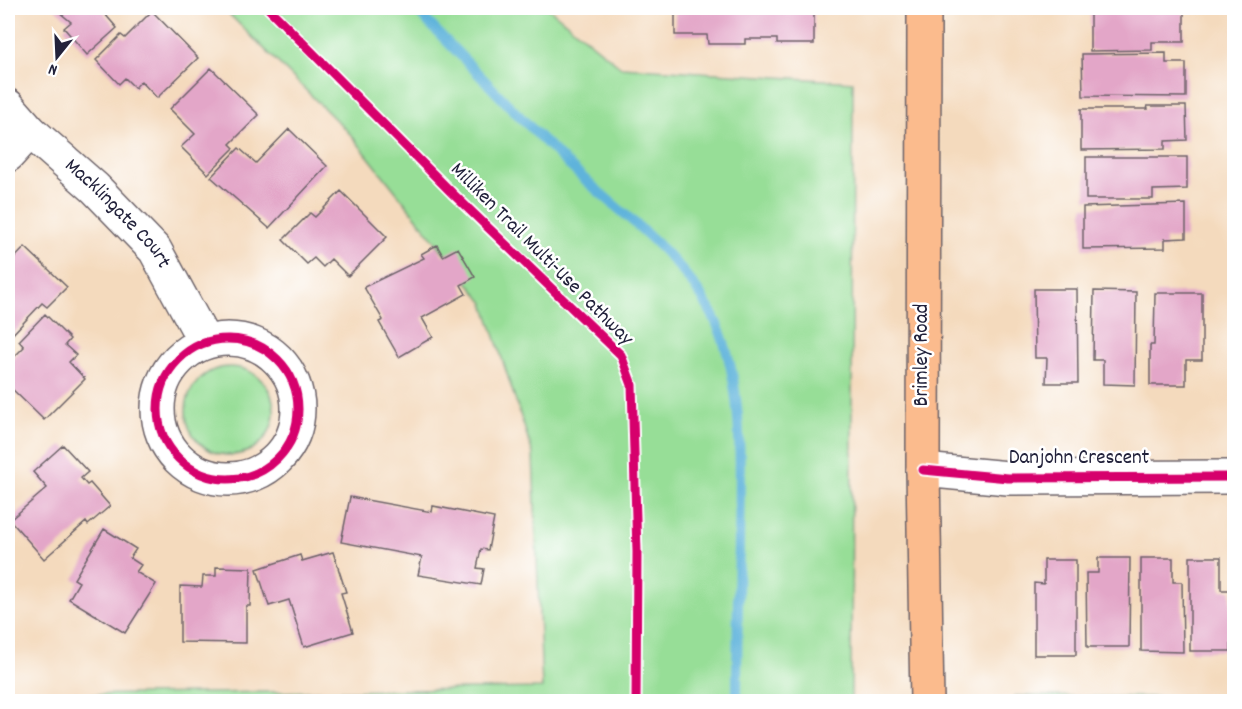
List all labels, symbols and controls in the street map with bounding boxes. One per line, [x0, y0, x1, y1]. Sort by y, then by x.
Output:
north arrow [27, 27, 87, 87]
text: N [46, 57, 60, 81]
street label: Macklingate Court [57, 152, 178, 274]
street label: Milliken Trail Multi-Use Pathway [442, 156, 640, 354]
street label: Brimley Road [908, 304, 938, 406]
street label: Danjohn Crescent [1009, 444, 1150, 474]

